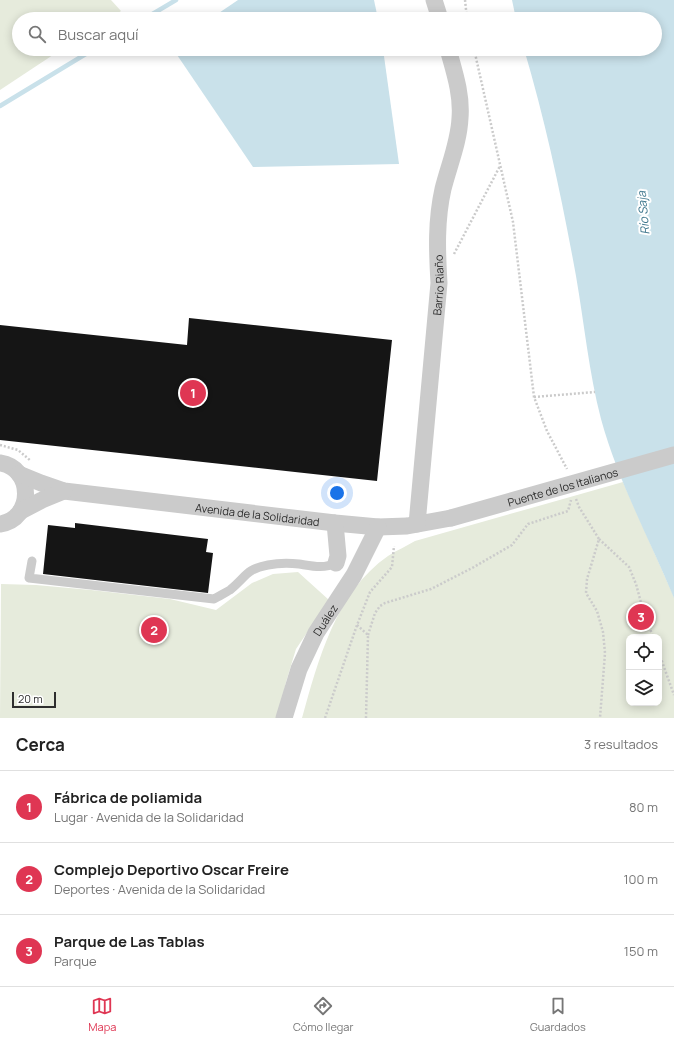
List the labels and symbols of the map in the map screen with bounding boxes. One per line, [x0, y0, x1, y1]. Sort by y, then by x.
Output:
water label: Río Saja [633, 189, 653, 235]
street label: Barrio Riaño [429, 254, 446, 316]
pin: 1 [180, 378, 206, 408]
street label: Puente de los Italianos [506, 464, 620, 509]
your location [327, 483, 347, 503]
street label: Avenida de la Solidaridad [195, 499, 321, 529]
street label: Duález [309, 601, 341, 638]
pin: 3 [628, 602, 654, 632]
pin: 2 [141, 615, 167, 645]
scale bar [12, 690, 56, 709]

